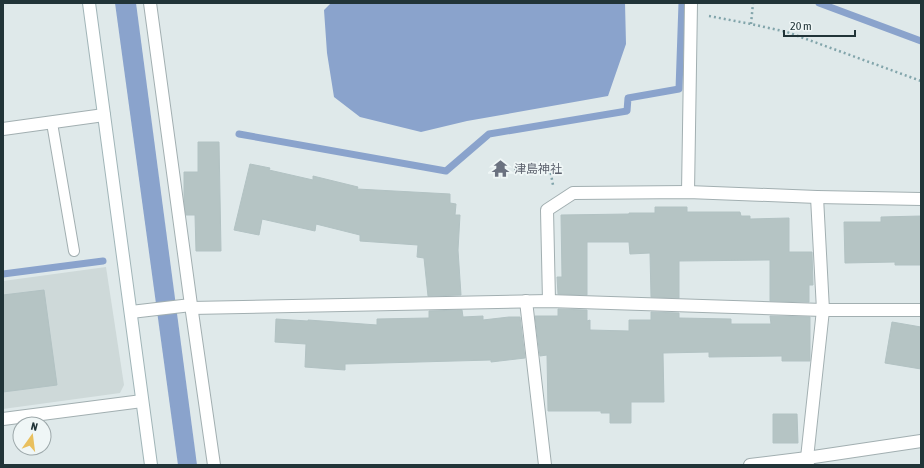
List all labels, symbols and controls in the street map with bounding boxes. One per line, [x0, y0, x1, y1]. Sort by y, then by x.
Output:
scale bar [784, 12, 855, 38]
text: 20 m [790, 19, 812, 33]
temple icon: 津島神社 [491, 159, 511, 179]
place label: 津島神社 [514, 162, 562, 176]
north arrow [12, 416, 52, 456]
text: N [30, 420, 39, 433]

